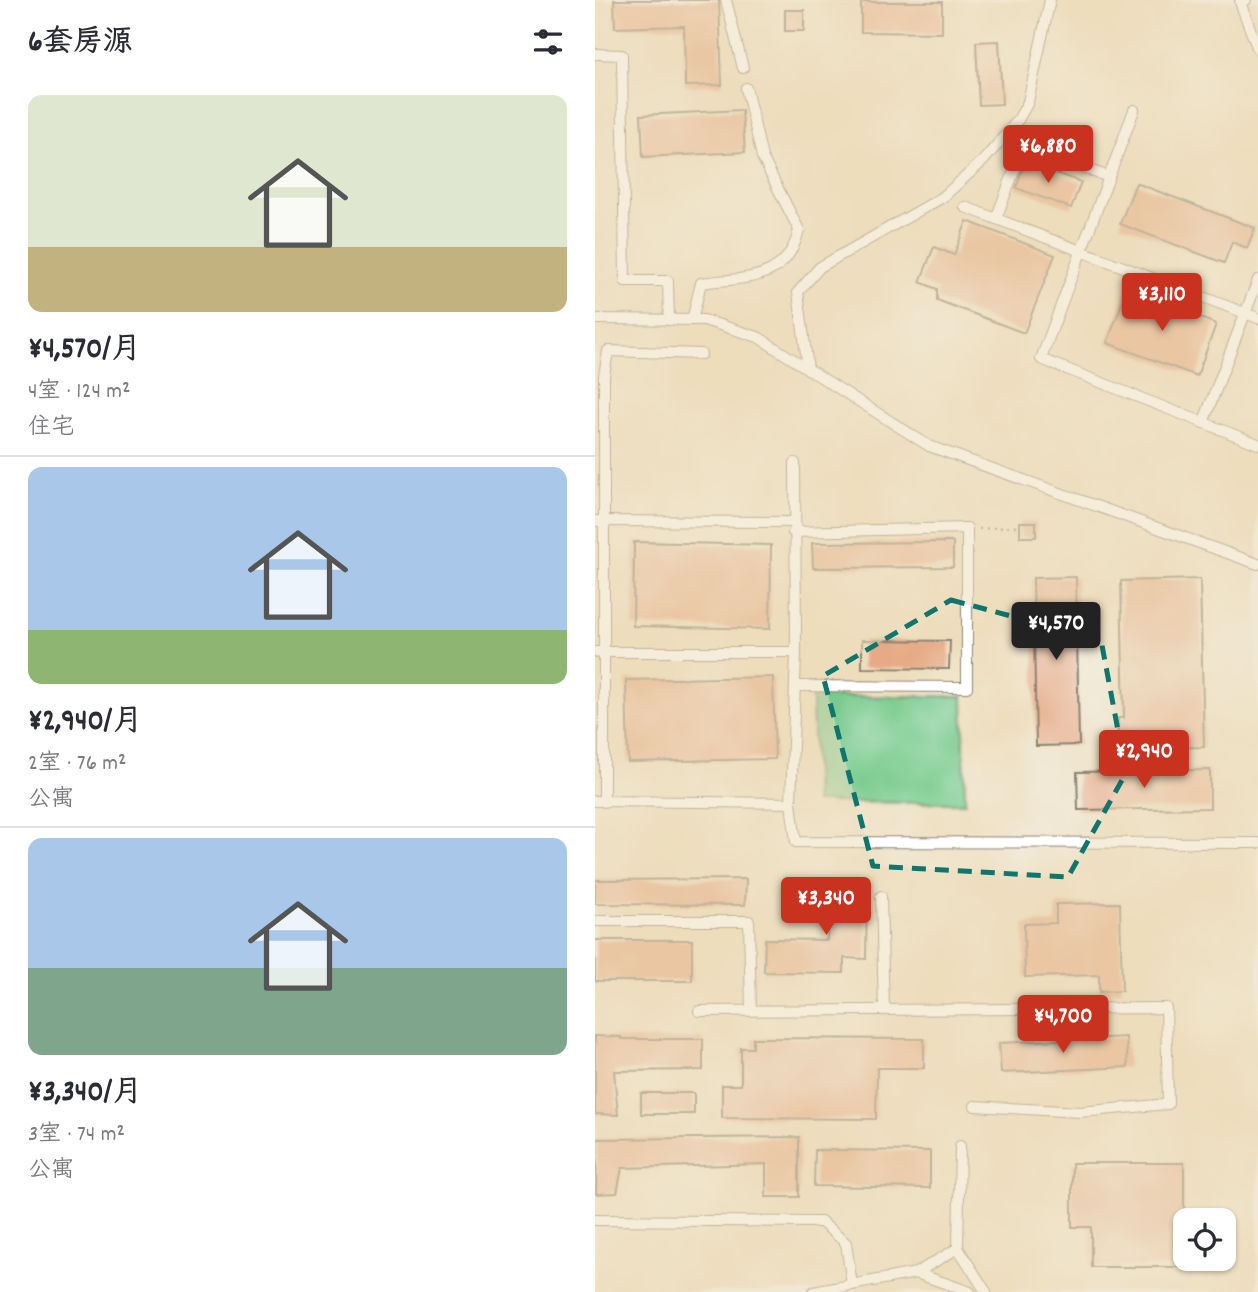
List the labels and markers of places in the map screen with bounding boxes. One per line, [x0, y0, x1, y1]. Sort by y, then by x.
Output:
pin: ¥6,880 [991, 125, 1105, 185]
pin: ¥3,110 [1105, 274, 1219, 333]
pin: ¥4,570 [999, 602, 1113, 662]
pin: ¥2,940 [1087, 730, 1201, 790]
pin: ¥3,340 [769, 878, 883, 937]
pin: ¥4,700 [1006, 996, 1120, 1055]

